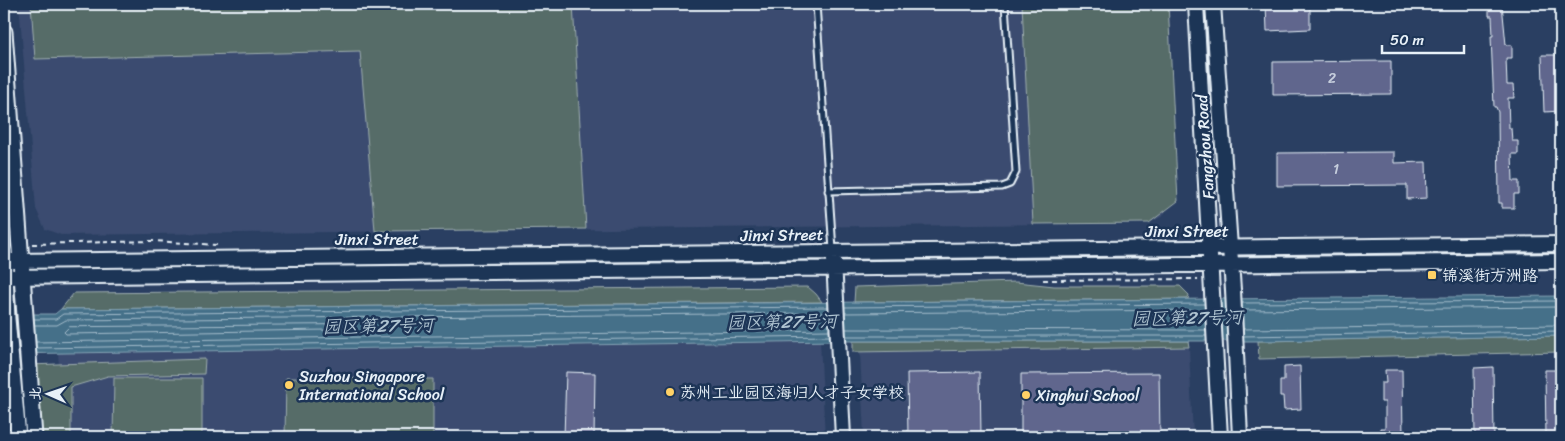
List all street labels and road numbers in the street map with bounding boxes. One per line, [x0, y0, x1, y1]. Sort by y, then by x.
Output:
street label: Fangzhou Road [1187, 92, 1223, 200]
street label: Jinxi Street [1144, 217, 1229, 246]
street label: Jinxi Street [739, 220, 824, 250]
street label: Jinxi Street [334, 225, 419, 254]

